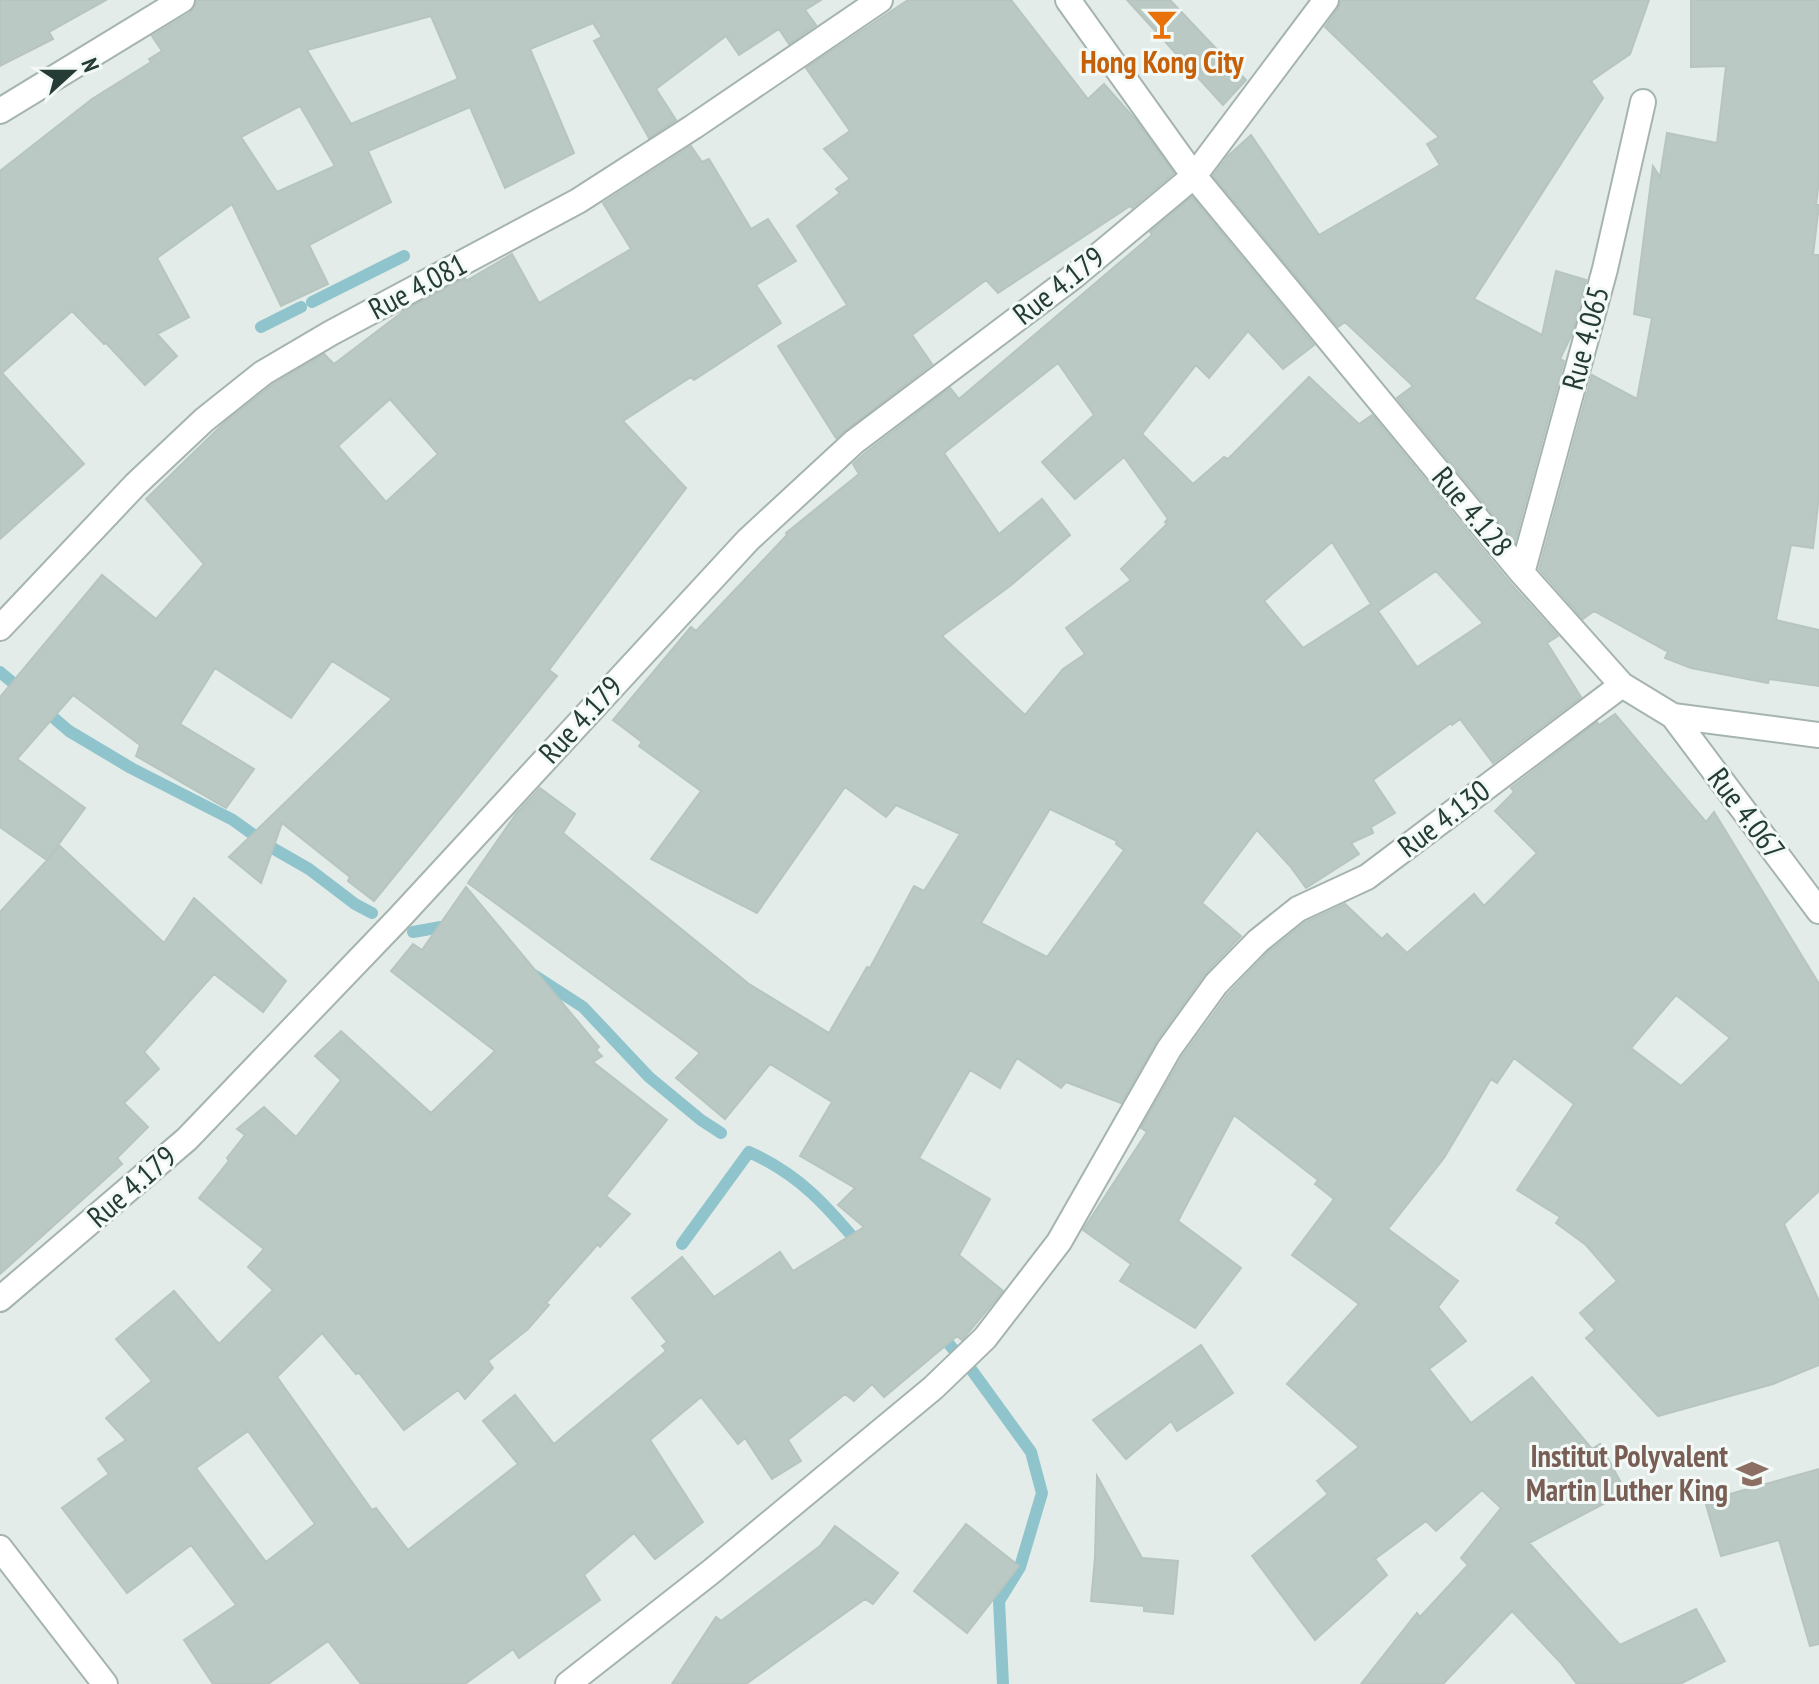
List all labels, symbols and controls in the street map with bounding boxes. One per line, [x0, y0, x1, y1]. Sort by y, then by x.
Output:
bar icon: Hong Kong City [1145, 7, 1179, 41]
north arrow [32, 32, 112, 112]
place label: Hong Kong City [1080, 42, 1245, 81]
text: N [75, 54, 106, 75]
street label: Rue 4.179 [1004, 237, 1112, 333]
street label: Rue 4.081 [362, 244, 473, 328]
street label: Rue 4.065 [1552, 282, 1617, 394]
street label: Rue 4.128 [1424, 458, 1522, 564]
street label: Rue 4.179 [530, 667, 630, 771]
street label: Rue 4.067 [1700, 759, 1795, 867]
street label: Rue 4.130 [1389, 770, 1497, 865]
street label: Rue 4.179 [78, 1137, 184, 1235]
place label: Institut Polyvalent Martin Luther King [1526, 1436, 1728, 1509]
school or university icon: Institut Polyvalent Martin Luther King [1735, 1457, 1769, 1491]

